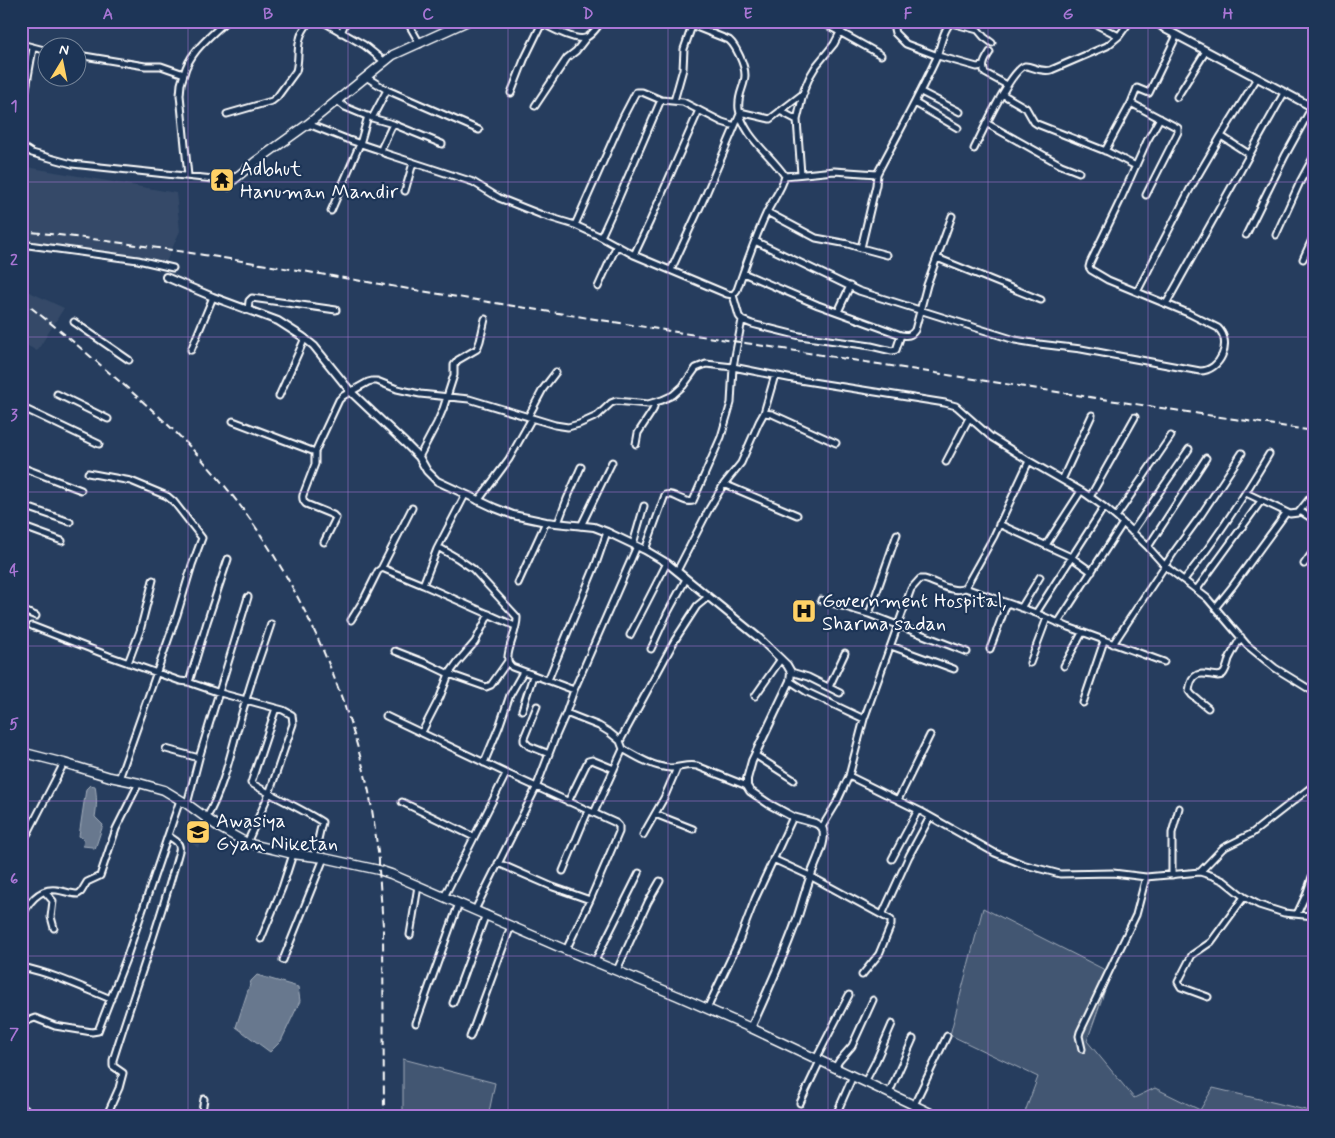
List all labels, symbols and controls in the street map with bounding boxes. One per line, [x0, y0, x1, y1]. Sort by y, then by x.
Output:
text: A [103, 4, 113, 25]
text: B [263, 4, 273, 25]
text: C [422, 4, 434, 25]
text: D [582, 4, 594, 25]
text: E [743, 4, 753, 25]
text: F [904, 4, 913, 25]
text: G [1063, 4, 1074, 25]
text: H [1223, 4, 1234, 25]
north arrow [38, 38, 88, 88]
text: N [58, 41, 70, 60]
text: 1 [10, 96, 18, 117]
place label: Adbhut Hanuman Mandir [240, 156, 399, 206]
temple icon: Adbhut Hanuman Mandir [209, 167, 235, 193]
text: 2 [10, 250, 18, 271]
text: 3 [10, 405, 18, 426]
text: 4 [9, 560, 19, 581]
place label: Government Hospital, Sharma sadan [822, 588, 1007, 638]
hospital icon: Government Hospital, Sharma sadan [791, 598, 817, 624]
text: 5 [9, 714, 19, 735]
place label: Awasiya Gyan Niketan [216, 808, 338, 858]
school or university icon: Awasiya Gyan Niketan [185, 819, 211, 845]
text: 6 [10, 869, 18, 890]
text: 7 [9, 1024, 19, 1045]

